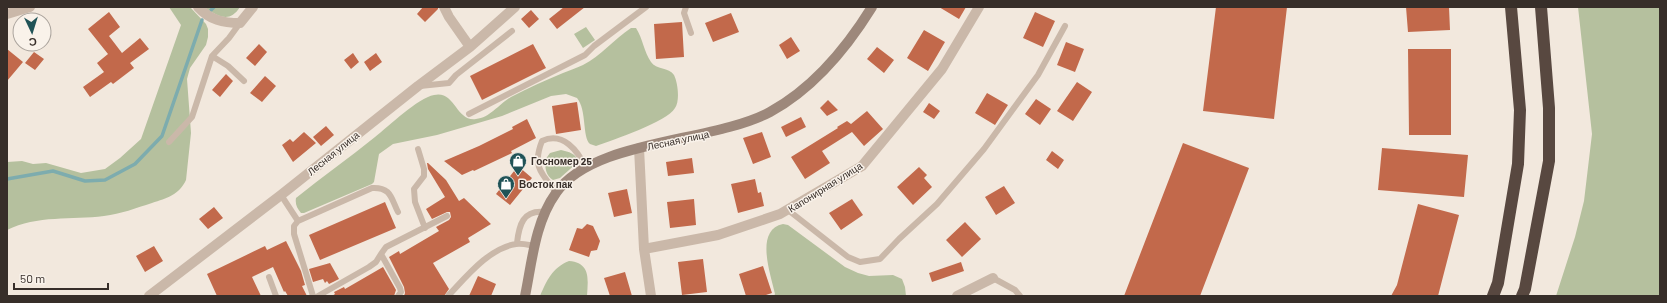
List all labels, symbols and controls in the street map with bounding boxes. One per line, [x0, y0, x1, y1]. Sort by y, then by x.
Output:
north arrow [12, 12, 52, 52]
text: С [28, 36, 37, 49]
street label: Лесная улица [646, 127, 711, 152]
street label: Лесная улица [305, 128, 362, 178]
shop icon: Госномер 25 [508, 151, 528, 176]
place label: Госномер 25 [531, 155, 592, 167]
street label: Капонирная улица [786, 159, 865, 215]
shop icon: Восток пак [496, 174, 516, 199]
place label: Восток пак [519, 178, 573, 190]
scale bar [14, 265, 108, 291]
text: 50 m [20, 271, 45, 285]

